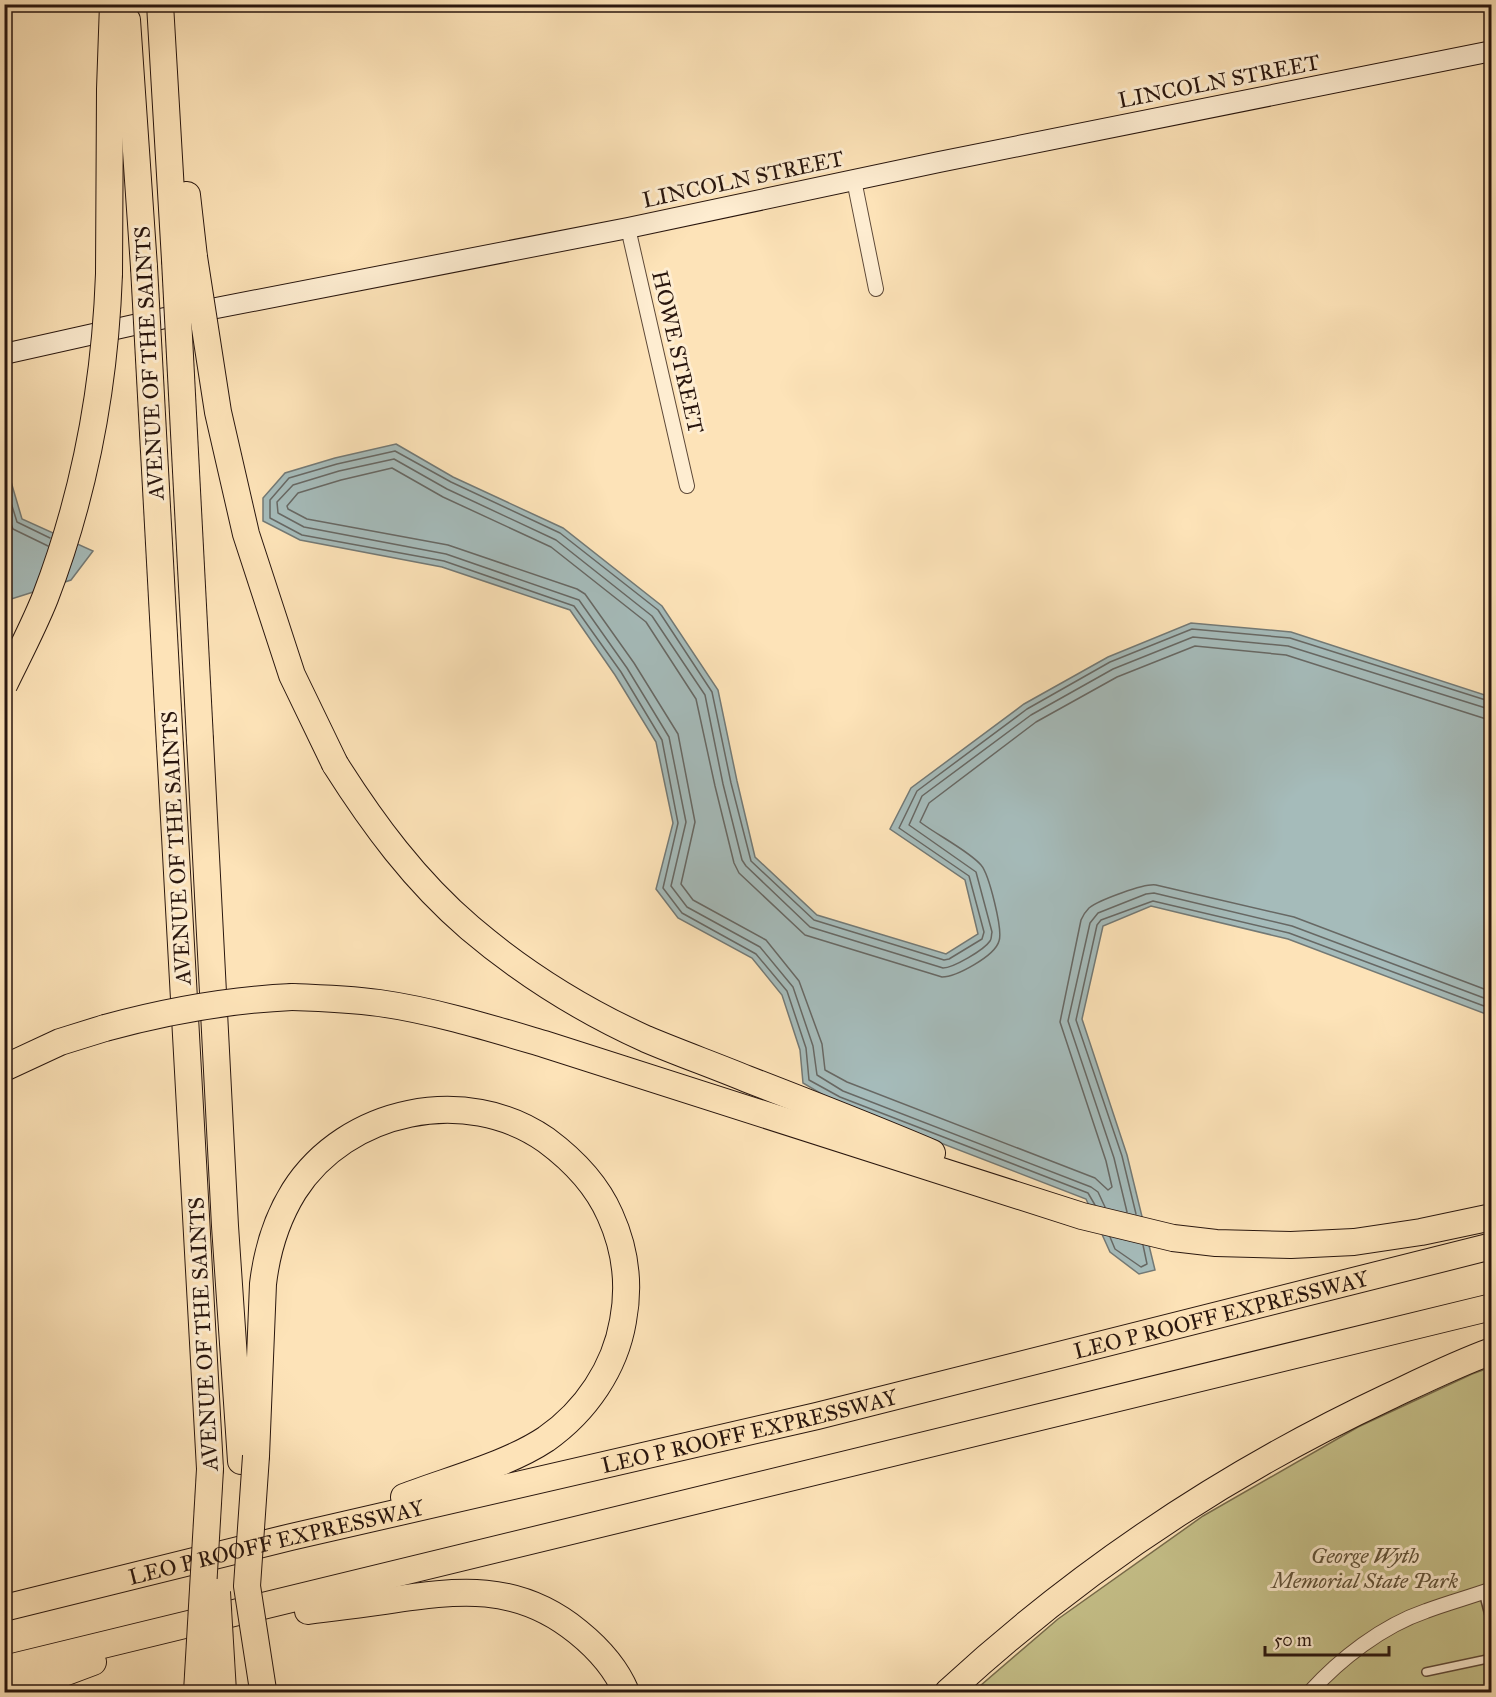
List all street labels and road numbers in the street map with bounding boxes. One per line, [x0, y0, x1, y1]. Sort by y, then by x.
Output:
street label: LINCOLN STREET [1116, 48, 1322, 114]
street label: LINCOLN STREET [640, 144, 846, 214]
street label: AVENUE OF THE SAINTS [128, 225, 170, 502]
street label: HOWE STREET [646, 268, 710, 436]
street label: AVENUE OF THE SAINTS [155, 710, 197, 987]
street label: AVENUE OF THE SAINTS [182, 1196, 224, 1473]
street label: LEO P ROOFF EXPRESSWAY [1071, 1264, 1372, 1364]
street label: LEO P ROOFF EXPRESSWAY [599, 1383, 901, 1479]
street label: LEO P ROOFF EXPRESSWAY [126, 1493, 427, 1590]

